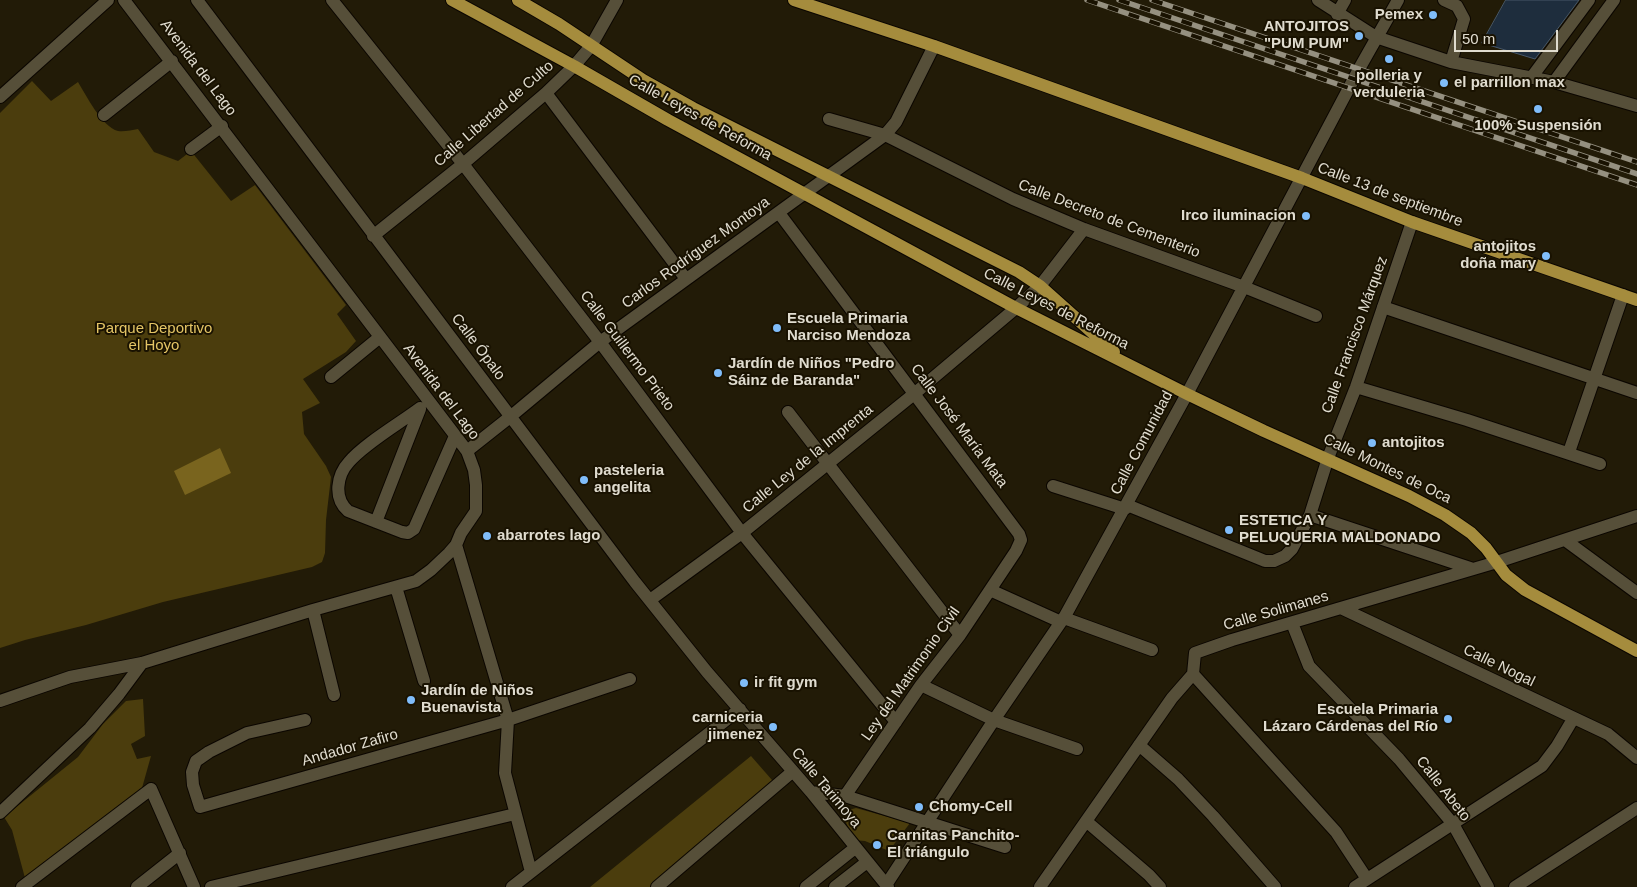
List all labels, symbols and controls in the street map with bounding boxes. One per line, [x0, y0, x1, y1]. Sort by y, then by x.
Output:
place label: Pemex [1375, 6, 1423, 24]
marker: Pemex [1427, 9, 1439, 21]
street label: Avenida del Lago [156, 16, 240, 120]
place label: ANTOJITOS "PUM PUM" [1264, 18, 1349, 53]
scale bar [1457, 20, 1561, 52]
marker: ANTOJITOS "PUM PUM" [1353, 30, 1365, 42]
text: 50 m [1462, 30, 1495, 47]
marker: polleria y verduleria [1383, 53, 1395, 65]
street label: Calle Libertad de Culto [431, 57, 557, 171]
place label: polleria y verduleria [1353, 67, 1425, 102]
street label: Calle Leyes de Reforma [625, 71, 775, 165]
place label: el parrillon max [1454, 74, 1565, 92]
marker: el parrillon max [1438, 77, 1450, 89]
marker: 100% Suspensión [1532, 103, 1544, 115]
place label: 100% Suspensión [1474, 117, 1602, 135]
street label: Calle 13 de septiembre [1315, 159, 1465, 231]
street label: Calle Decreto de Cementerio [1015, 176, 1203, 262]
street label: Carlos Rodríguez Montoya [619, 193, 773, 313]
place label: Irco iluminacion [1181, 207, 1296, 225]
marker: Irco iluminacion [1300, 210, 1312, 222]
place label: antojitos doña mary [1460, 238, 1536, 273]
marker: antojitos doña mary [1540, 250, 1552, 262]
street label: Calle Francisco Márquez [1318, 254, 1392, 416]
street label: Calle Leyes de Reforma [980, 264, 1132, 354]
street label: Calle Guillermo Prieto [576, 287, 678, 415]
street label: Calle Ópalo [447, 310, 509, 384]
place label: Escuela Primaria Narciso Mendoza [787, 310, 910, 345]
park label: Parque Deportivo el Hoyo [96, 320, 212, 355]
marker: Escuela Primaria Narciso Mendoza [771, 322, 783, 334]
street label: Avenida del Lago [399, 340, 483, 444]
place label: Jardín de Niños "Pedro Sáinz de Baranda" [728, 355, 894, 390]
street label: Calle José María Mata [907, 361, 1011, 491]
marker: Jardín de Niños "Pedro Sáinz de Baranda" [712, 367, 724, 379]
street label: Calle Comunidad [1107, 388, 1177, 498]
street label: Calle Ley de la Imprenta [739, 401, 877, 517]
street label: Calle Montes de Oca [1320, 430, 1454, 508]
place label: antojitos [1382, 434, 1444, 452]
marker: antojitos [1366, 437, 1378, 449]
place label: pasteleria angelita [594, 462, 664, 497]
marker: pasteleria angelita [578, 474, 590, 486]
place label: ESTETICA Y PELUQUERIA MALDONADO [1239, 512, 1441, 547]
marker: ESTETICA Y PELUQUERIA MALDONADO [1223, 524, 1235, 536]
place label: abarrotes lago [497, 527, 600, 545]
marker: abarrotes lago [481, 530, 493, 542]
street label: Calle Solimanes [1221, 587, 1331, 635]
street label: Ley del Matrimonio Civil [858, 604, 964, 744]
street label: Calle Nogal [1460, 641, 1538, 691]
place label: ir fit gym [754, 674, 817, 692]
marker: ir fit gym [738, 677, 750, 689]
place label: Jardín de Niños Buenavista [421, 682, 534, 717]
marker: Jardín de Niños Buenavista [405, 694, 417, 706]
place label: Escuela Primaria Lázaro Cárdenas del Río [1263, 701, 1438, 736]
place label: carniceria jimenez [692, 709, 763, 744]
marker: Escuela Primaria Lázaro Cárdenas del Río [1442, 713, 1454, 725]
marker: carniceria jimenez [767, 721, 779, 733]
street label: Andador Zafiro [300, 726, 400, 770]
street label: Calle Tarimoya [787, 744, 865, 832]
street label: Calle Abeto [1412, 753, 1474, 825]
place label: Chomy-Cell [929, 798, 1012, 816]
marker: Chomy-Cell [913, 801, 925, 813]
place label: Carnitas Panchito- El triángulo [887, 827, 1020, 862]
marker: Carnitas Panchito- El triángulo [871, 839, 883, 851]

